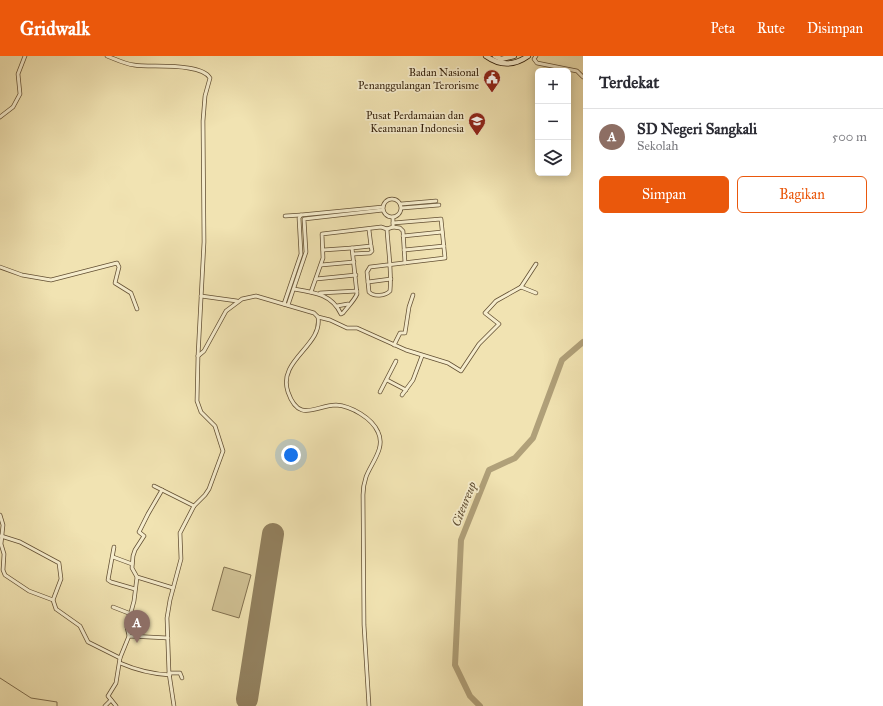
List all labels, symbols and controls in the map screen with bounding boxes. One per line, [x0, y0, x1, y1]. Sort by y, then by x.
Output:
text: Gridwalk [20, 17, 90, 40]
text: Peta [711, 20, 735, 37]
text: Rute [757, 20, 785, 37]
text: Disimpan [807, 20, 863, 37]
place label: Badan Nasional Penanggulangan Terorisme [358, 66, 479, 92]
public building icon: Badan Nasional Penanggulangan Terorisme [482, 68, 502, 93]
map controls [535, 68, 571, 176]
button: + [535, 68, 571, 104]
text: Terdekat [599, 72, 659, 93]
button: − [535, 104, 571, 140]
place label: Pusat Perdamaian dan Keamanan Indonesia [366, 109, 464, 135]
school or university icon: Pusat Perdamaian dan Keamanan Indonesia [467, 111, 487, 136]
text: SD Negeri Sangkali [637, 120, 757, 138]
text: A [608, 129, 616, 145]
text: 500 m [832, 129, 867, 145]
text: Sekolah [637, 138, 679, 154]
button: layers [535, 140, 571, 176]
button: Simpan [599, 176, 729, 213]
button: Bagikan [737, 176, 867, 213]
your location [281, 445, 301, 465]
water label: Citeureup [449, 479, 480, 529]
pin: A [124, 610, 150, 643]

